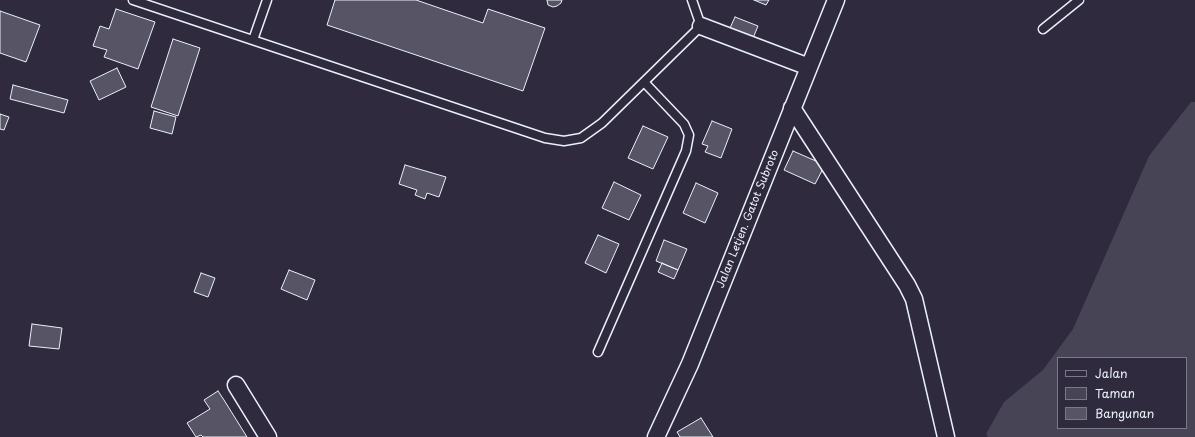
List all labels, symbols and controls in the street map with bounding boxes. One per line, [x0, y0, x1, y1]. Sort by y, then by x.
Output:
street label: Jalan Letjen. Gatot Subroto [714, 148, 782, 290]
legend [1057, 357, 1187, 429]
text: Jalan [1095, 364, 1128, 382]
text: Taman [1095, 384, 1135, 402]
text: Bangunan [1095, 404, 1154, 422]

